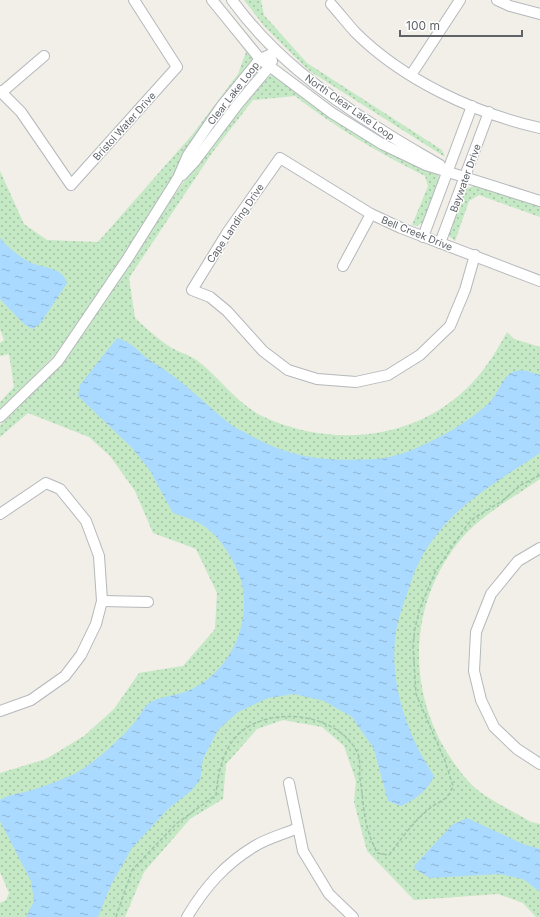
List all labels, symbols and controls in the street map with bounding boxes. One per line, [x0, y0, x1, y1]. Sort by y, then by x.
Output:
scale bar [400, 12, 522, 38]
text: 100 m [406, 18, 440, 33]
street label: Clear Lake Loop [205, 59, 261, 127]
street label: North Clear Lake Loop [303, 72, 397, 142]
street label: Bristol Water Drive [90, 89, 158, 163]
street label: Baywater Drive [447, 142, 483, 214]
street label: Cape Landing Drive [204, 181, 266, 265]
street label: Bell Creek Drive [380, 213, 454, 253]

